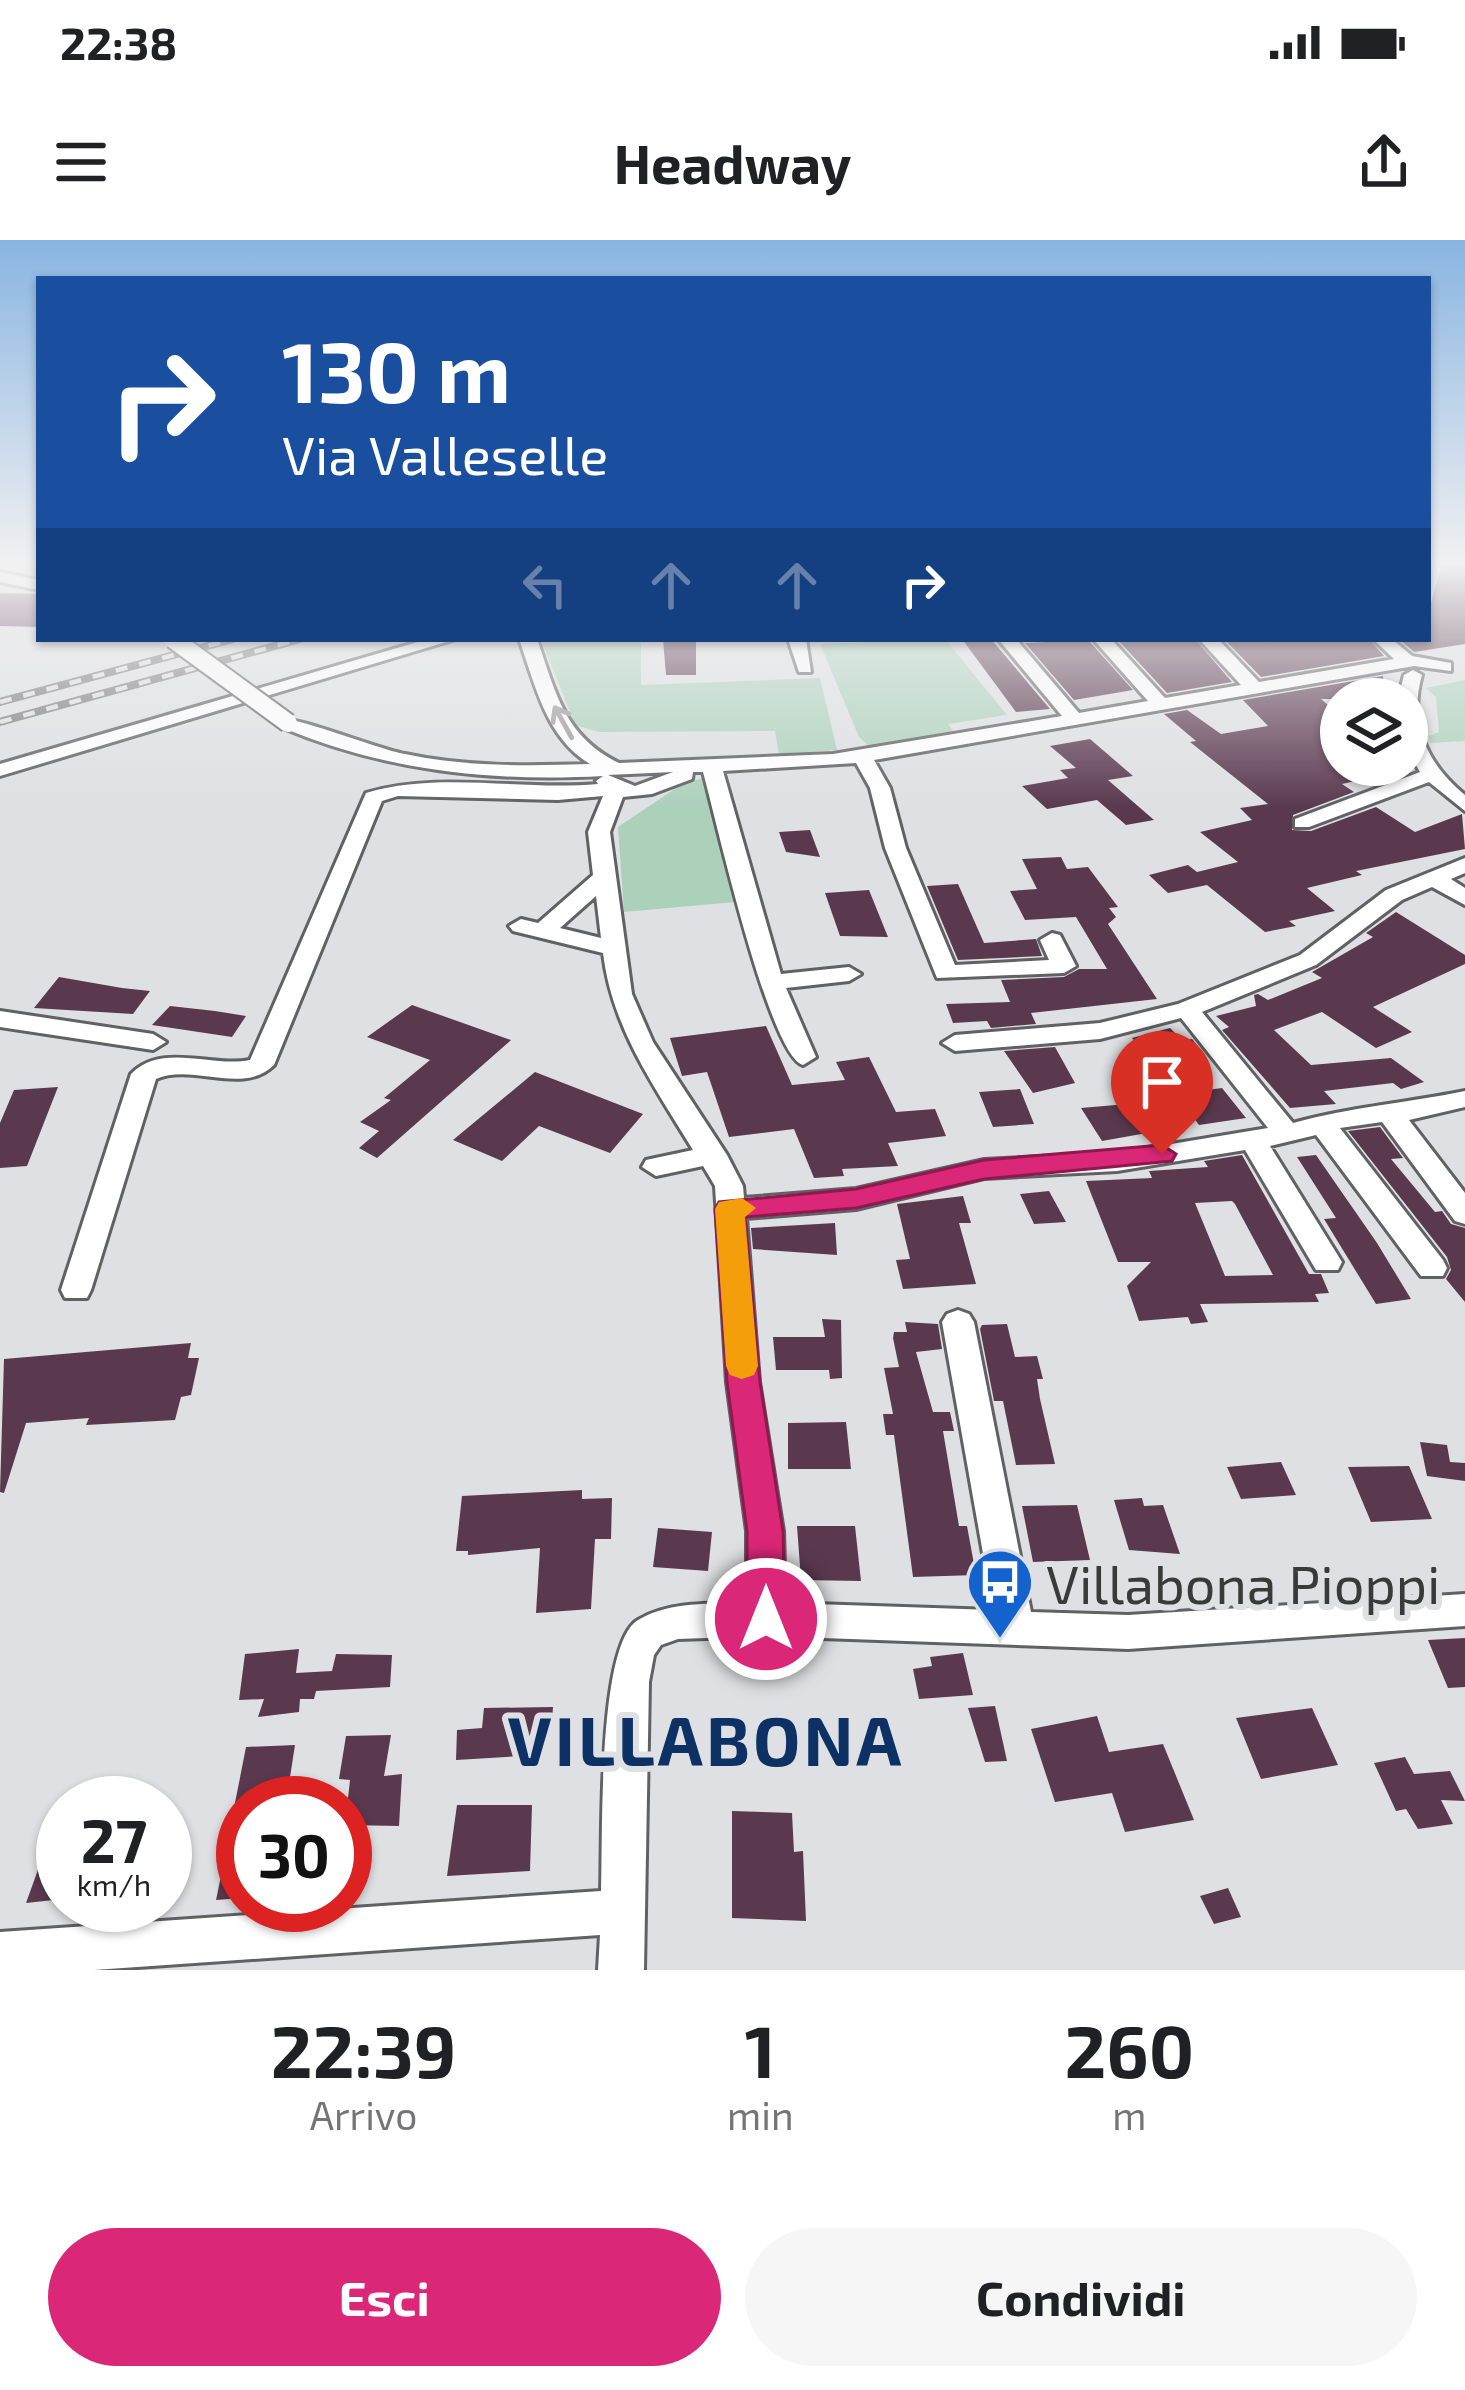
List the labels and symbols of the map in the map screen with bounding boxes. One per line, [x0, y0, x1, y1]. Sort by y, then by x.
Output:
one-way arrow [551, 705, 574, 740]
pin [1111, 1031, 1213, 1154]
bus stop icon: Villabona Pioppi [965, 1547, 1035, 1641]
place label: Villabona Pioppi [1046, 1550, 1440, 1615]
position arrow [703, 1556, 829, 1682]
district label: VILLABONA [508, 1697, 904, 1780]
speed limit sign: 30 [216, 1776, 372, 1932]

